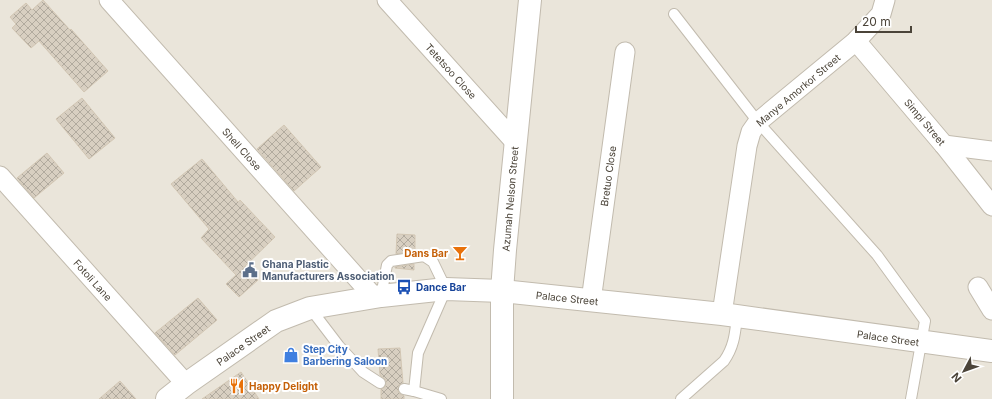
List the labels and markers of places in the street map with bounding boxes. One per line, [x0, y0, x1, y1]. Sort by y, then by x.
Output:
bar icon: Dans Bar [451, 244, 469, 262]
place label: Dans Bar [404, 247, 448, 259]
place label: Ghana Plastic Manufacturers Association [262, 258, 395, 282]
public building icon: Ghana Plastic Manufacturers Association [241, 261, 259, 279]
bus stop icon: Dance Bar [395, 278, 413, 296]
place label: Dance Bar [416, 281, 466, 293]
place label: Step City Barbering Saloon [303, 343, 387, 368]
shop icon: Step City Barbering Saloon [282, 346, 300, 364]
restaurant icon: Happy Delight [228, 377, 246, 395]
place label: Happy Delight [249, 380, 318, 393]

